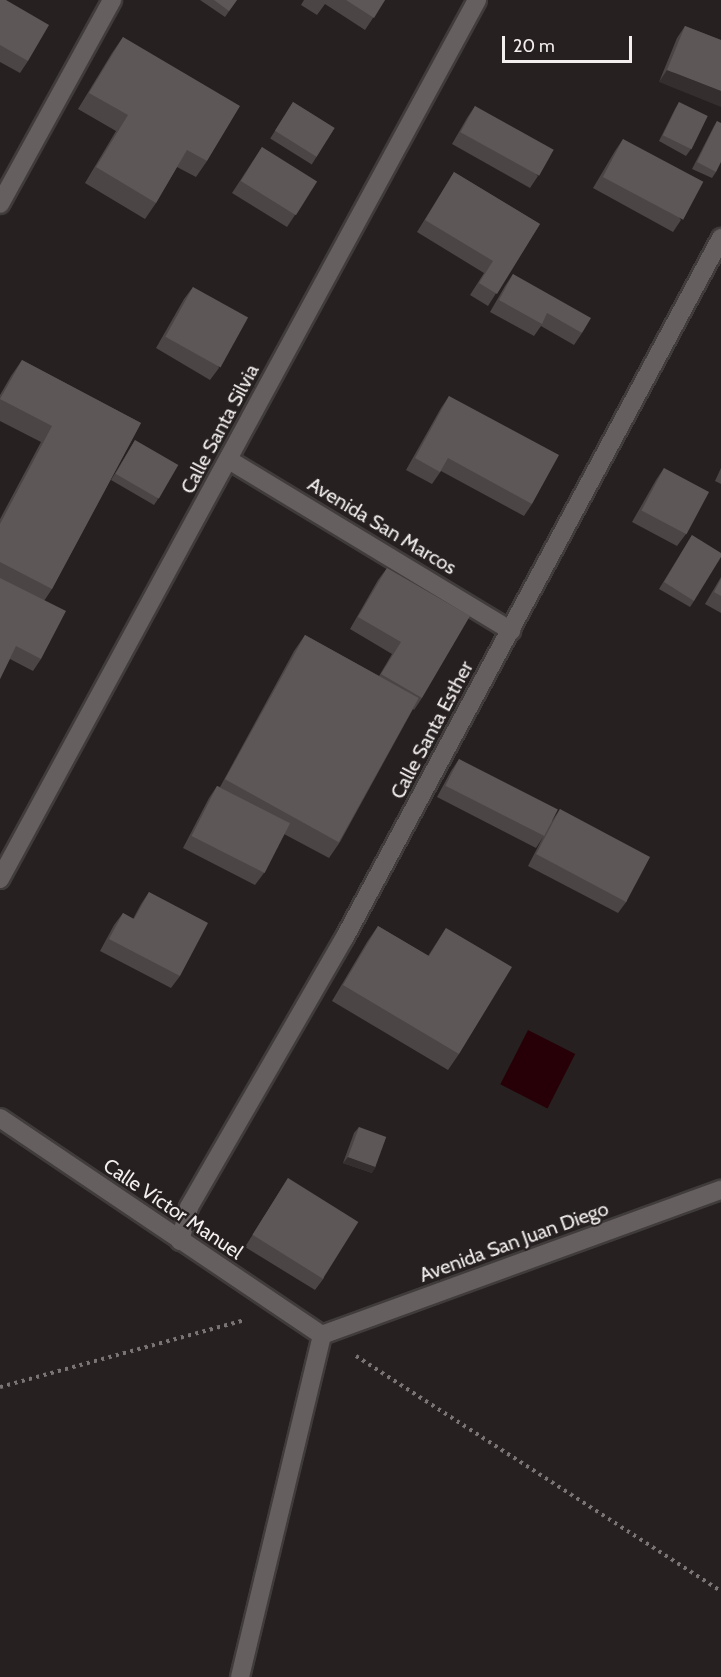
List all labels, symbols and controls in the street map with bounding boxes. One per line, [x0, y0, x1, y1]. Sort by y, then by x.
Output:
scale bar [505, 24, 636, 62]
text: 20 m [513, 35, 555, 57]
street label: Calle Santa Silvia [176, 360, 264, 498]
street label: Avenida San Marcos [303, 472, 461, 580]
street label: Calle Santa Esther [386, 657, 478, 803]
street label: Calle Víctor Manuel [99, 1153, 247, 1265]
street label: Avenida San Juan Diego [416, 1197, 612, 1287]

